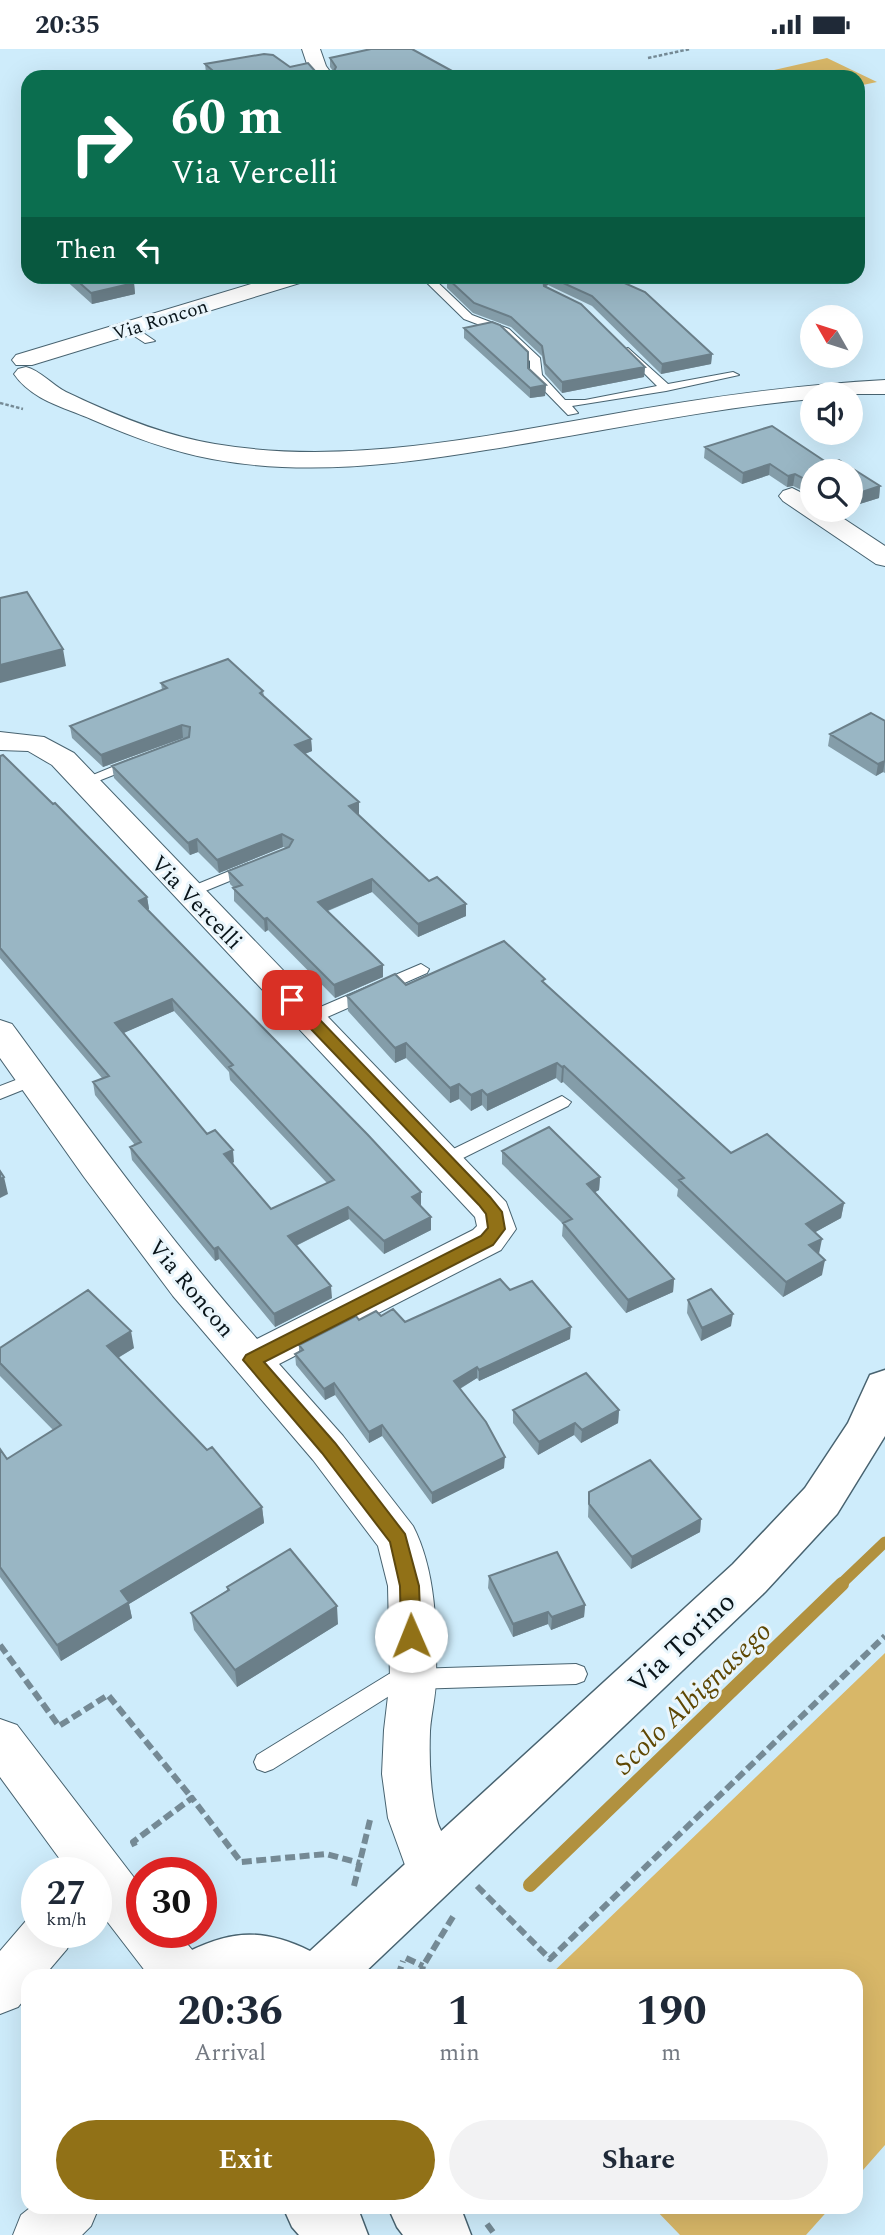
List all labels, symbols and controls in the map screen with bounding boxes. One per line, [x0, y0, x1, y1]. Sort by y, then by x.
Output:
text: 20:35 [35, 5, 100, 45]
text: 60 m [171, 81, 282, 156]
icon: right [56, 98, 147, 189]
text: Via Vercelli [171, 149, 338, 198]
text: Then [56, 230, 116, 270]
icon: left [130, 231, 168, 269]
street label: Via Roncon [109, 292, 212, 349]
north arrow [800, 305, 863, 367]
map controls [800, 305, 863, 522]
button: sound [800, 382, 863, 445]
button: search [800, 459, 863, 522]
street label: Via Vercelli [142, 848, 250, 958]
pin [262, 970, 322, 1030]
icon: arrive [273, 981, 311, 1019]
street label: Via Roncon [139, 1232, 243, 1346]
street label: Via Torino [618, 1582, 746, 1705]
position arrow [374, 1599, 448, 1673]
water label: Scolo Albignasego [604, 1611, 782, 1785]
speed limit sign: 30 [126, 1857, 217, 1948]
text: 27 [47, 1867, 86, 1920]
text: km/h [46, 1906, 87, 1933]
text: 20:36 [177, 1980, 283, 2043]
text: 1 [448, 1980, 471, 2043]
text: 190 [636, 1980, 707, 2043]
text: Arrival [194, 2036, 266, 2071]
text: min [439, 2036, 480, 2071]
text: m [661, 2036, 681, 2071]
button: Exit [56, 2120, 435, 2200]
button: Share [449, 2120, 828, 2200]

